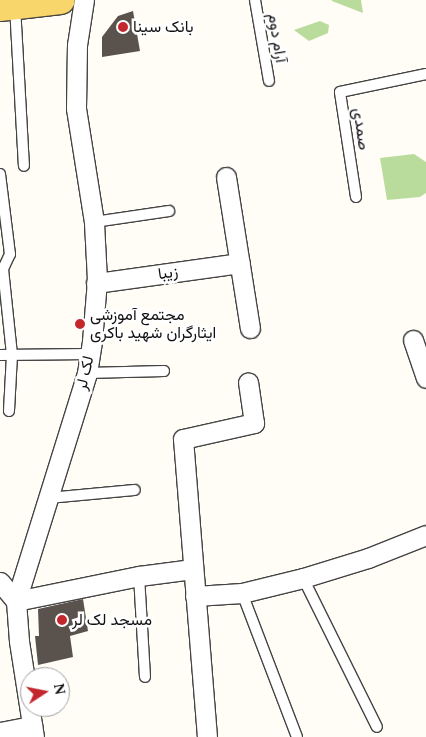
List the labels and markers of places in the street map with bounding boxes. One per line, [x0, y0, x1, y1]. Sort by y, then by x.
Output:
place label: بانک سینا [133, 17, 194, 37]
marker: بانک سینا [117, 21, 129, 33]
place label: مجتمع آموزشی ایثارگران شهید باکری [90, 305, 216, 343]
marker: مجتمع آموزشی ایثارگران شهید باکری [74, 318, 86, 330]
place label: مسجد لک لر [72, 610, 152, 630]
marker: مسجد لک لر [56, 614, 68, 626]

